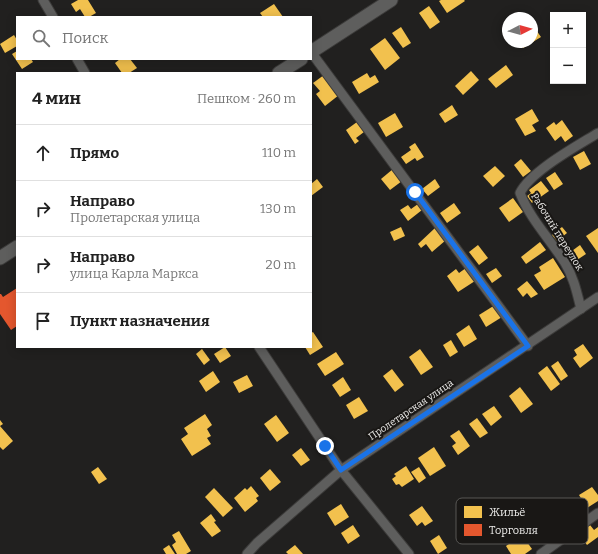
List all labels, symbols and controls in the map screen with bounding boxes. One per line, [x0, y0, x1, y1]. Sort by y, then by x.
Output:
north arrow [502, 12, 538, 48]
map controls [550, 12, 586, 84]
button: + [550, 12, 586, 48]
search box [16, 16, 312, 60]
icon: search [30, 27, 52, 49]
text: Поиск [62, 29, 108, 47]
button: − [550, 48, 586, 84]
text: 4 мин [32, 88, 81, 109]
text: Пешком · 260 m [197, 91, 296, 106]
icon: ahead [32, 142, 54, 164]
text: Прямо [70, 144, 119, 162]
text: 110 m [262, 145, 296, 160]
route start [406, 183, 424, 201]
street label: Рабочий переулок [528, 190, 587, 273]
text: Направо [70, 192, 135, 210]
icon: right [32, 198, 54, 220]
text: 130 m [260, 201, 296, 216]
text: Пролетарская улица [70, 210, 200, 225]
text: Направо [70, 248, 135, 266]
icon: right [32, 254, 54, 276]
text: 20 m [266, 257, 296, 272]
text: улица Карла Маркса [70, 266, 199, 281]
icon: arrive [32, 310, 54, 332]
text: Пункт назначения [70, 312, 210, 330]
street label: Пролетарская улица [366, 377, 456, 443]
route end [316, 437, 334, 455]
legend [456, 498, 588, 544]
text: Жильё [489, 506, 525, 519]
text: Торговля [489, 524, 538, 537]

